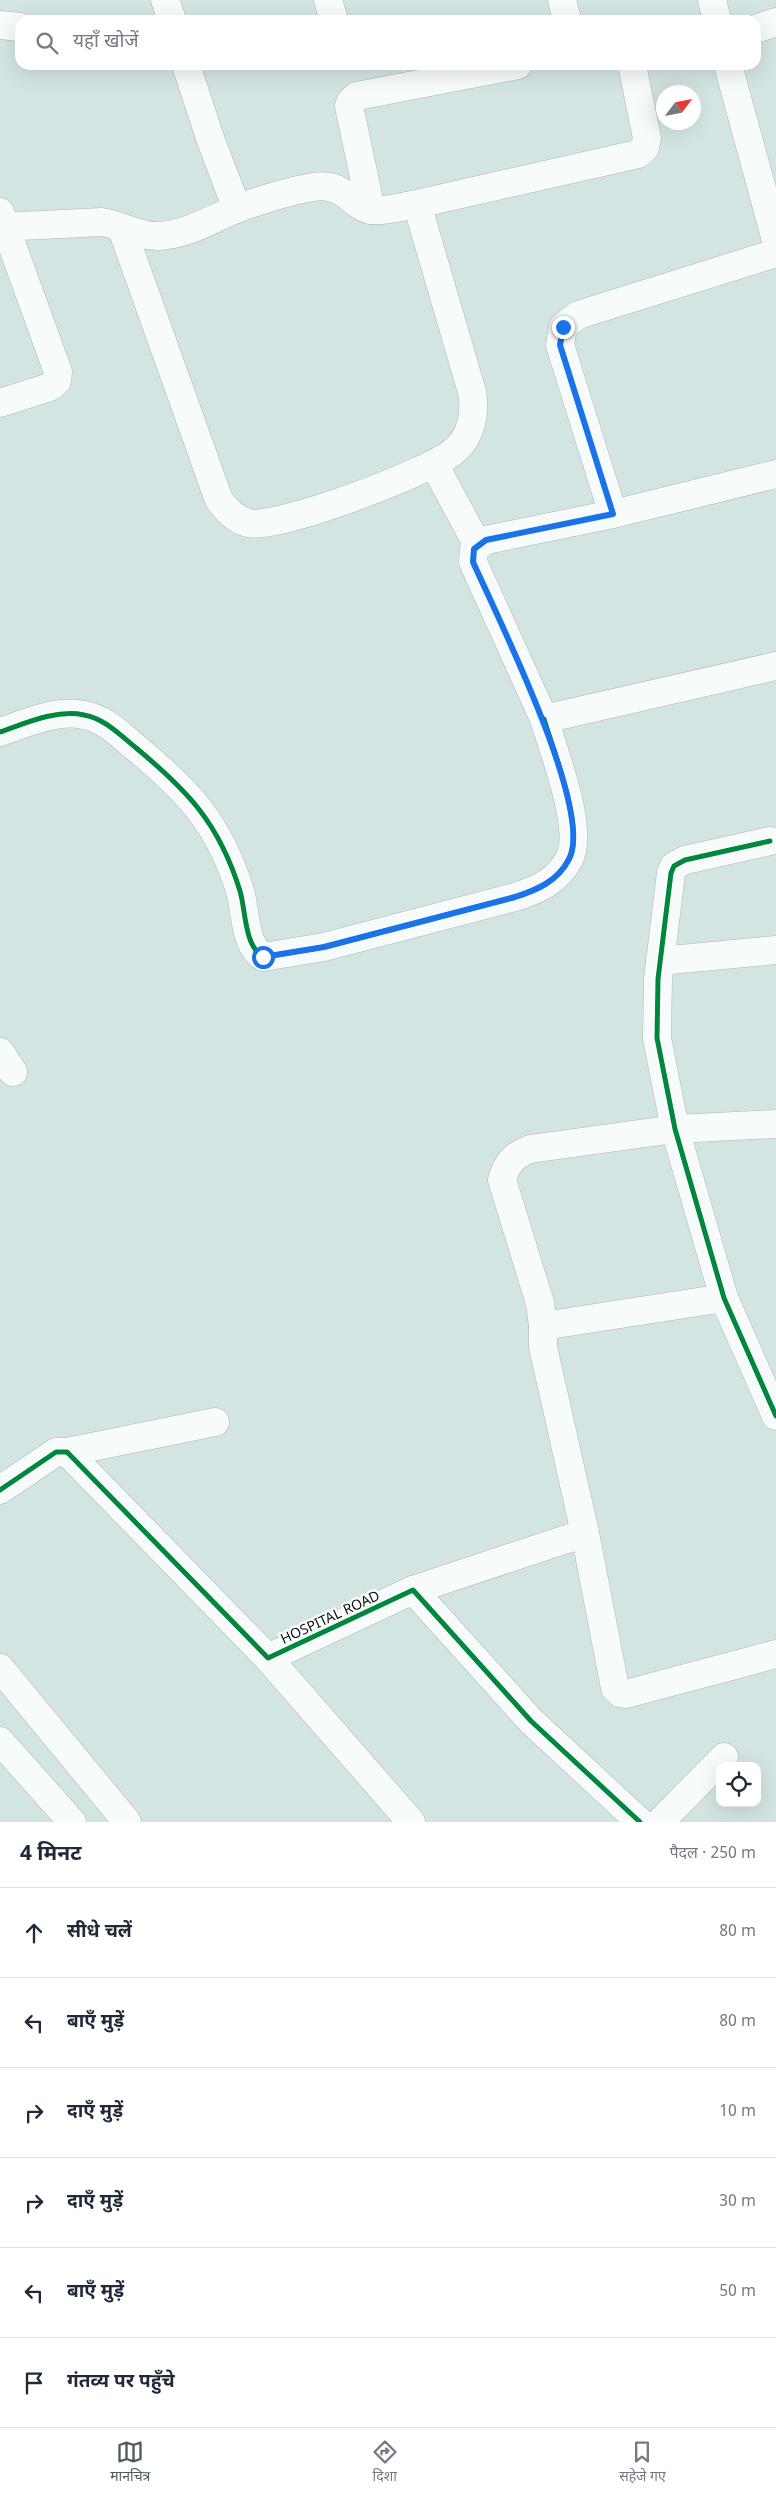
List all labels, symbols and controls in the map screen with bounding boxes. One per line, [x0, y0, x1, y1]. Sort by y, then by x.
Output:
search box [15, 15, 761, 70]
icon: search [33, 29, 61, 57]
text: यहाँ खोजें [73, 30, 139, 55]
north arrow [656, 85, 701, 130]
route end [552, 316, 575, 339]
route start [252, 946, 275, 969]
street label: HOSPITAL ROAD [278, 1587, 383, 1650]
map controls [716, 1762, 761, 1807]
button: locate [716, 1762, 761, 1807]
text: 4 मिनट [20, 1841, 81, 1869]
text: पैदल · 250 m [669, 1844, 756, 1865]
icon: ahead [20, 1919, 48, 1947]
text: सीधे चलें [67, 1920, 132, 1945]
text: 80 m [719, 1922, 756, 1943]
icon: left [20, 2009, 48, 2037]
text: बाएँ मुड़ें [67, 2010, 124, 2035]
text: 80 m [719, 2012, 756, 2033]
icon: right [20, 2099, 48, 2127]
text: दाएँ मुड़ें [67, 2100, 123, 2125]
text: 10 m [719, 2102, 756, 2123]
icon: right [20, 2189, 48, 2217]
text: दाएँ मुड़ें [67, 2190, 123, 2215]
text: 30 m [719, 2192, 756, 2213]
icon: left [20, 2279, 48, 2307]
text: बाएँ मुड़ें [67, 2280, 124, 2305]
text: 50 m [719, 2282, 756, 2303]
icon: arrive [20, 2369, 48, 2397]
text: गंतव्य पर पहुँचे [67, 2370, 175, 2395]
tab: मानचित्र [110, 2438, 150, 2487]
tab: दिशा [371, 2438, 399, 2487]
tab: सहेजे गए [619, 2438, 666, 2487]

